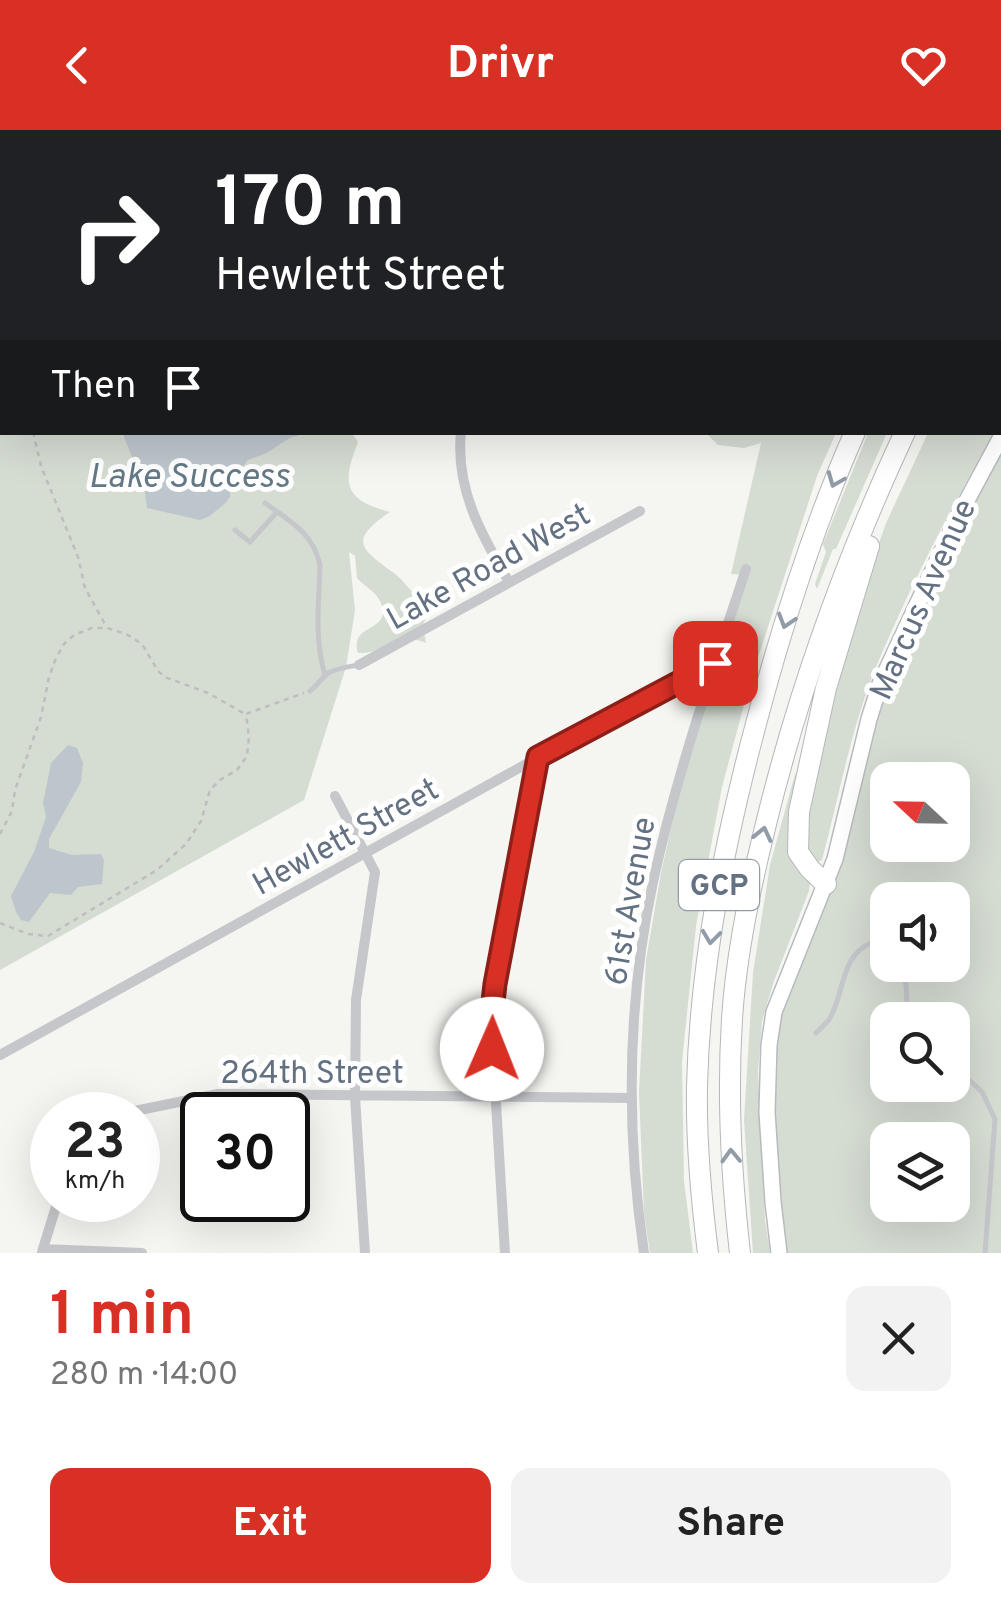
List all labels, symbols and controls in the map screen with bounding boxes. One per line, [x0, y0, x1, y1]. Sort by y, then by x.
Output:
text: Drivr [447, 37, 554, 94]
icon: back [50, 38, 105, 93]
icon: heart [896, 38, 951, 93]
text: 170 m [215, 162, 405, 251]
icon: right [50, 170, 180, 300]
text: Hewlett Street [215, 249, 506, 306]
icon: arrive [156, 360, 211, 415]
text: Then [50, 363, 136, 412]
water label: Lake Success [88, 456, 291, 500]
one-way arrow [827, 470, 847, 488]
street label: Marcus Avenue [863, 494, 987, 707]
street label: Lake Road West [381, 496, 598, 641]
one-way arrow [777, 612, 798, 629]
pin [673, 621, 758, 706]
icon: arrive [688, 636, 743, 691]
north arrow [870, 762, 970, 862]
map controls [870, 762, 970, 1222]
street label: Hewlett Street [246, 771, 447, 906]
street label: 61st Avenue [597, 814, 666, 989]
one-way arrow [752, 826, 773, 843]
road number: GCP [679, 860, 759, 910]
button: sound [870, 882, 970, 982]
one-way arrow [701, 928, 722, 945]
position arrow [440, 997, 544, 1101]
button: search [870, 1002, 970, 1102]
street label: 264th Street [220, 1055, 404, 1095]
speed limit sign: 30 [180, 1092, 310, 1222]
text: 23 [65, 1113, 125, 1176]
button: layers [870, 1122, 970, 1222]
one-way arrow [720, 1148, 741, 1164]
text: km/h [65, 1166, 125, 1198]
text: 1 min [50, 1280, 194, 1356]
button: close [846, 1286, 951, 1391]
text: 280 m · 14:00 [50, 1356, 238, 1396]
button: Exit [50, 1468, 491, 1583]
button: Share [511, 1468, 951, 1583]

